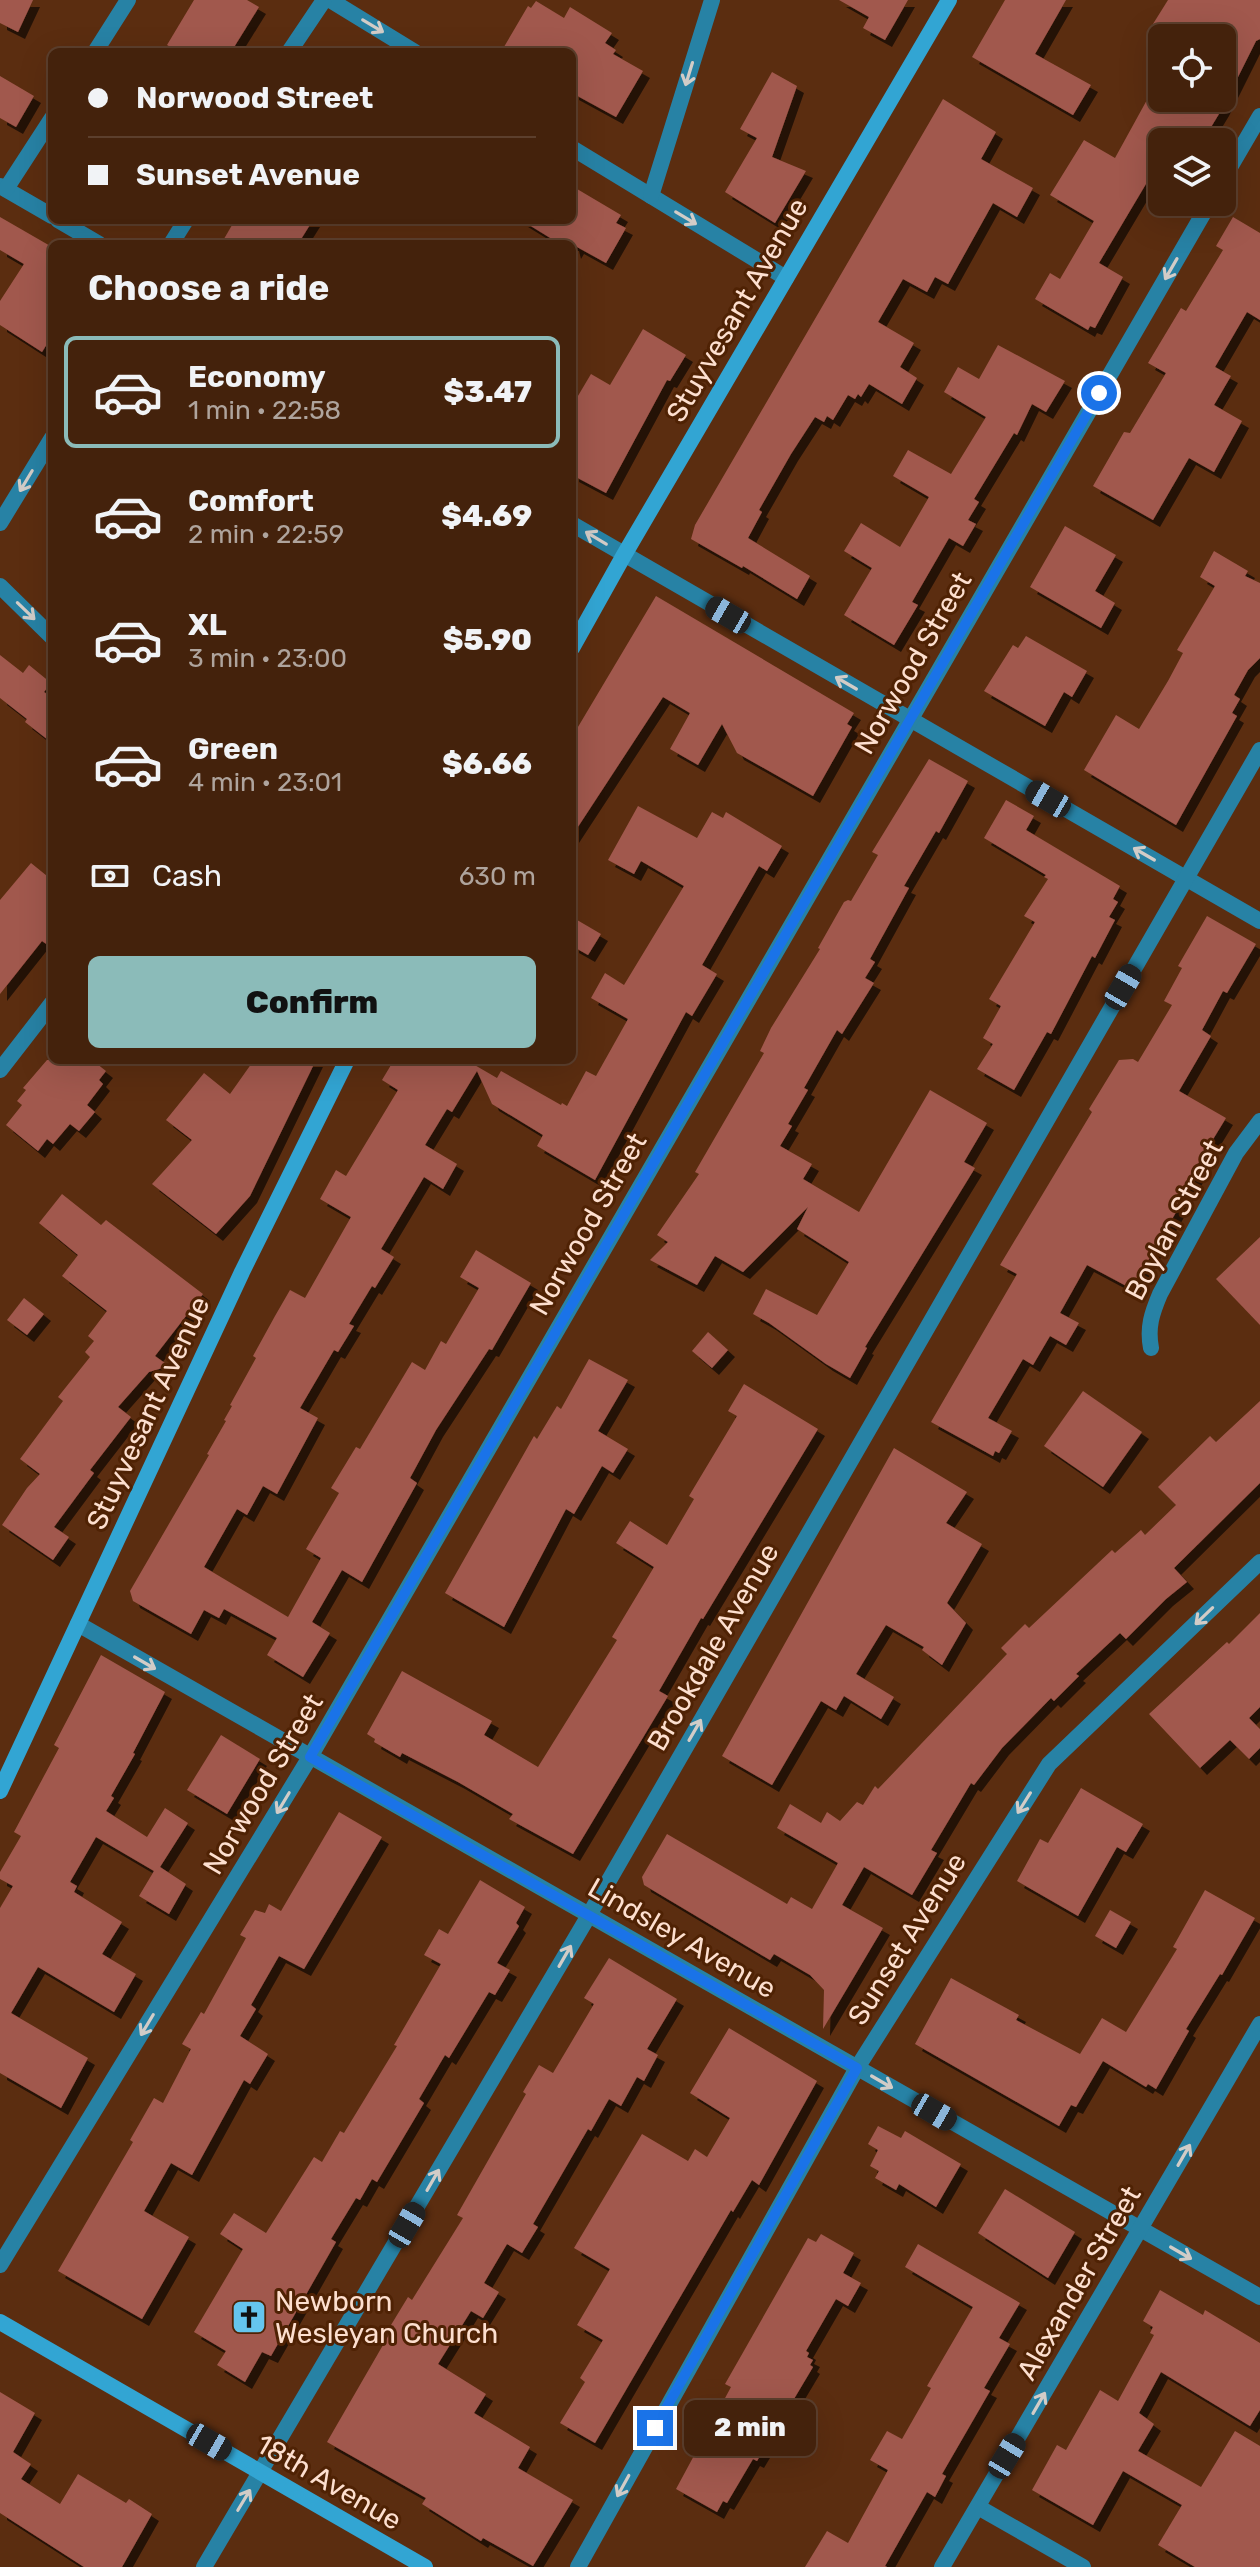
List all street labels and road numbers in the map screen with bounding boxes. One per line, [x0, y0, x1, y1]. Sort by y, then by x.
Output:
street label: Stuyvesant Avenue [659, 192, 815, 428]
street label: Norwood Street [847, 566, 979, 760]
street label: Norwood Street [522, 1127, 654, 1321]
street label: Boylan Street [1118, 1134, 1230, 1306]
street label: Stuyvesant Avenue [80, 1291, 216, 1535]
street label: Brookdale Avenue [640, 1538, 786, 1756]
street label: Norwood Street [196, 1688, 330, 1880]
street label: Sunset Avenue [841, 1847, 973, 2031]
street label: Lindsley Avenue [582, 1871, 782, 2005]
street label: Alexander Street [1010, 2180, 1148, 2386]
street label: 18th Avenue [251, 2427, 407, 2537]

